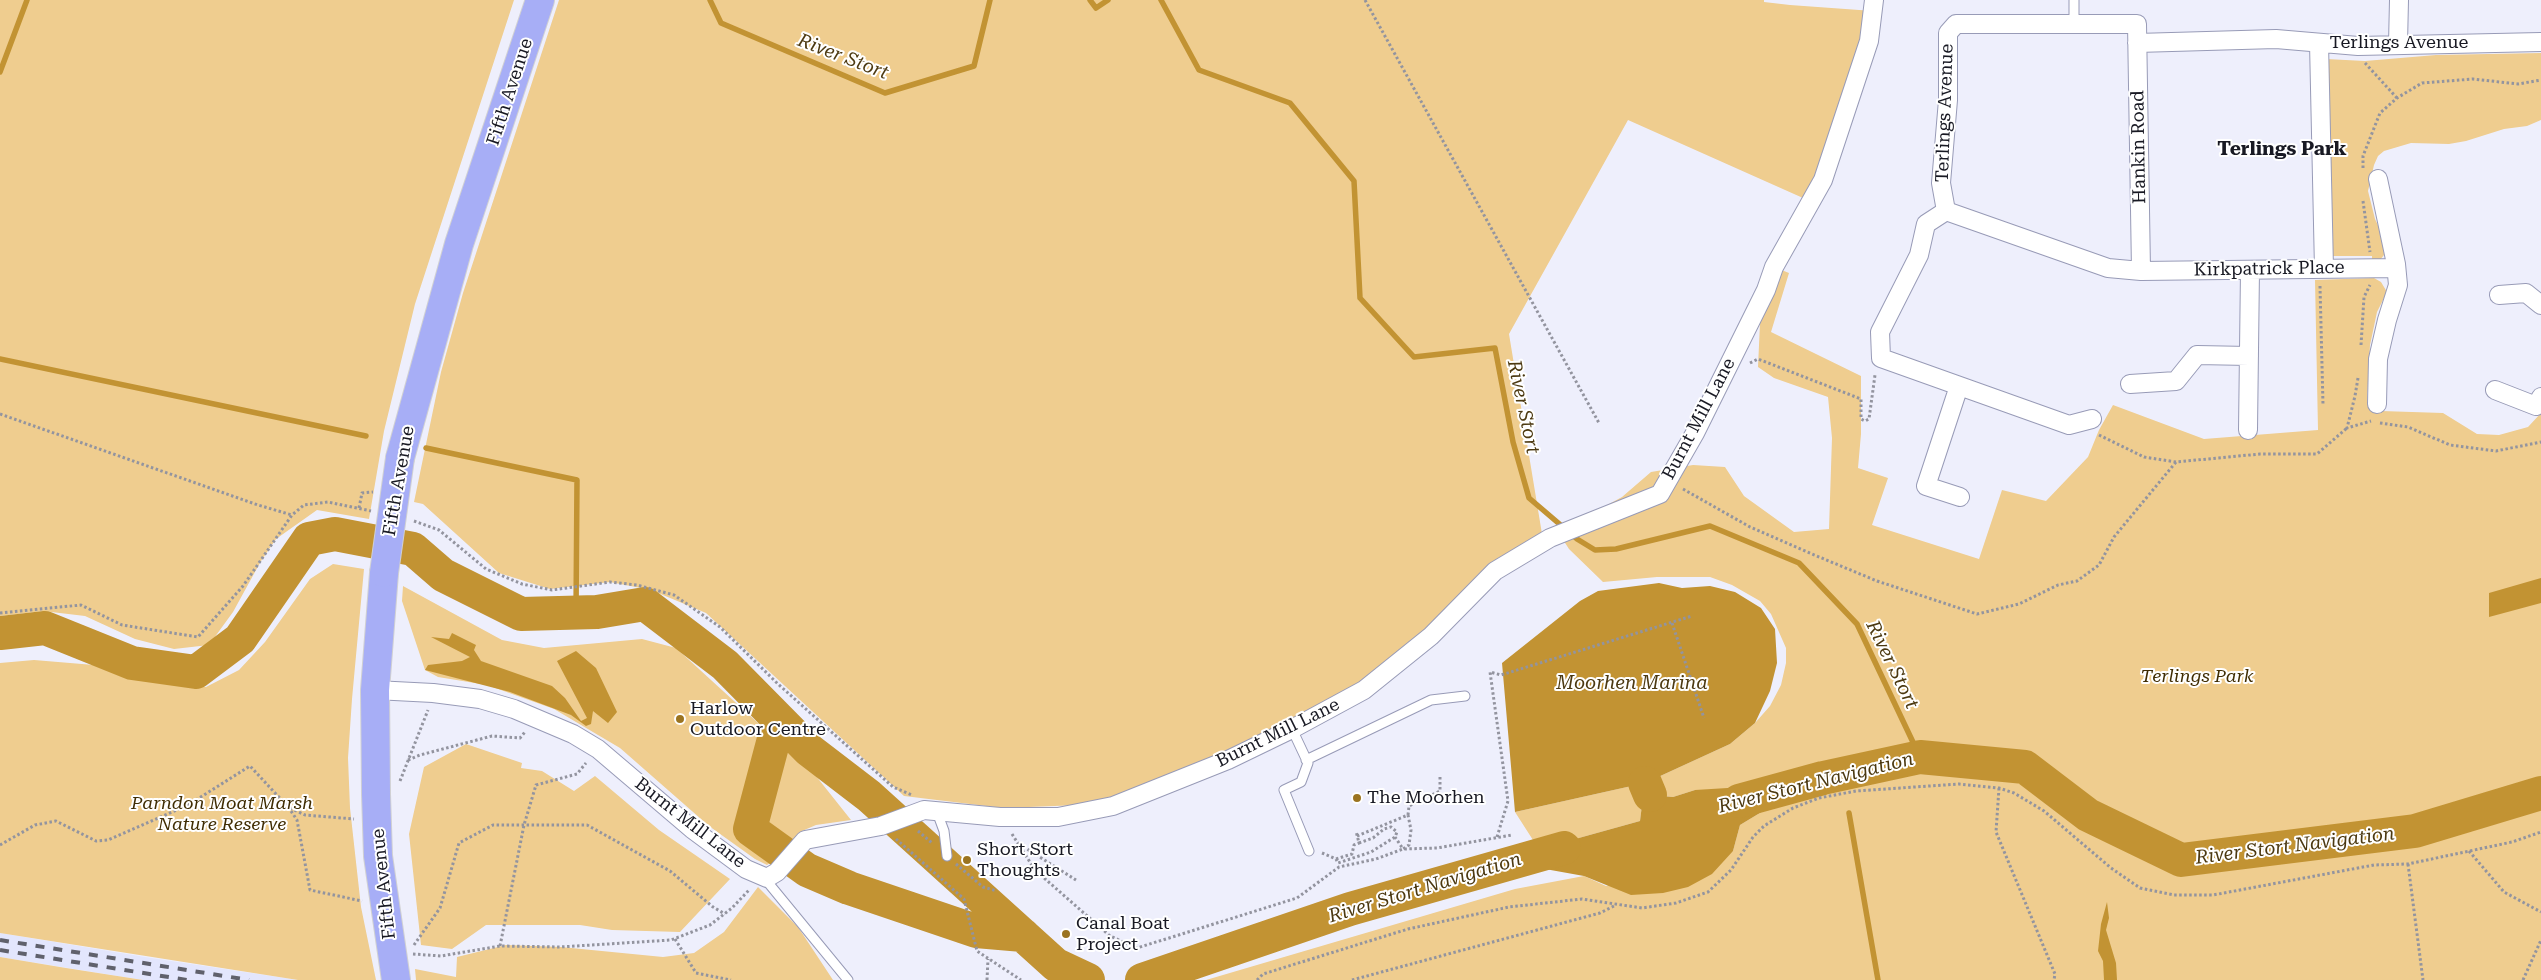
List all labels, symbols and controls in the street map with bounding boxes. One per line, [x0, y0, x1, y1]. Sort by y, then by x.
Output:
water label: River Stort [794, 29, 892, 85]
street label: Terlings Avenue [2330, 32, 2468, 54]
street label: Fifth Avenue [483, 36, 537, 148]
street label: Terlings Avenue [1932, 43, 1958, 183]
street label: Hankin Road [2127, 90, 2151, 204]
district label: Terlings Park [2217, 138, 2347, 160]
street label: Kirkpatrick Place [2193, 257, 2345, 281]
street label: Burnt Mill Lane [1658, 355, 1740, 483]
water label: River Stort [1502, 358, 1544, 456]
street label: Fifth Avenue [379, 424, 419, 538]
water label: River Stort [1861, 617, 1923, 713]
park label: Terlings Park [2141, 666, 2253, 688]
water label: Moorhen Marina [1556, 672, 1708, 694]
street label: Burnt Mill Lane [1213, 694, 1343, 772]
place label: Harlow Outdoor Centre [690, 698, 826, 741]
marker: Harlow Outdoor Centre [674, 713, 686, 725]
water label: River Stort Navigation [1716, 748, 1916, 818]
street label: Burnt Mill Lane [630, 773, 750, 873]
place label: The Moorhen [1367, 787, 1485, 809]
marker: The Moorhen [1351, 792, 1363, 804]
park label: Parndon Moat Marsh Nature Reserve [131, 793, 313, 836]
water label: River Stort Navigation [2194, 822, 2396, 870]
street label: Fifth Avenue [367, 827, 401, 941]
place label: Short Stort Thoughts [977, 839, 1073, 882]
water label: River Stort Navigation [1326, 848, 1524, 928]
marker: Short Stort Thoughts [961, 854, 973, 866]
place label: Canal Boat Project [1076, 913, 1169, 956]
marker: Canal Boat Project [1060, 928, 1072, 940]

